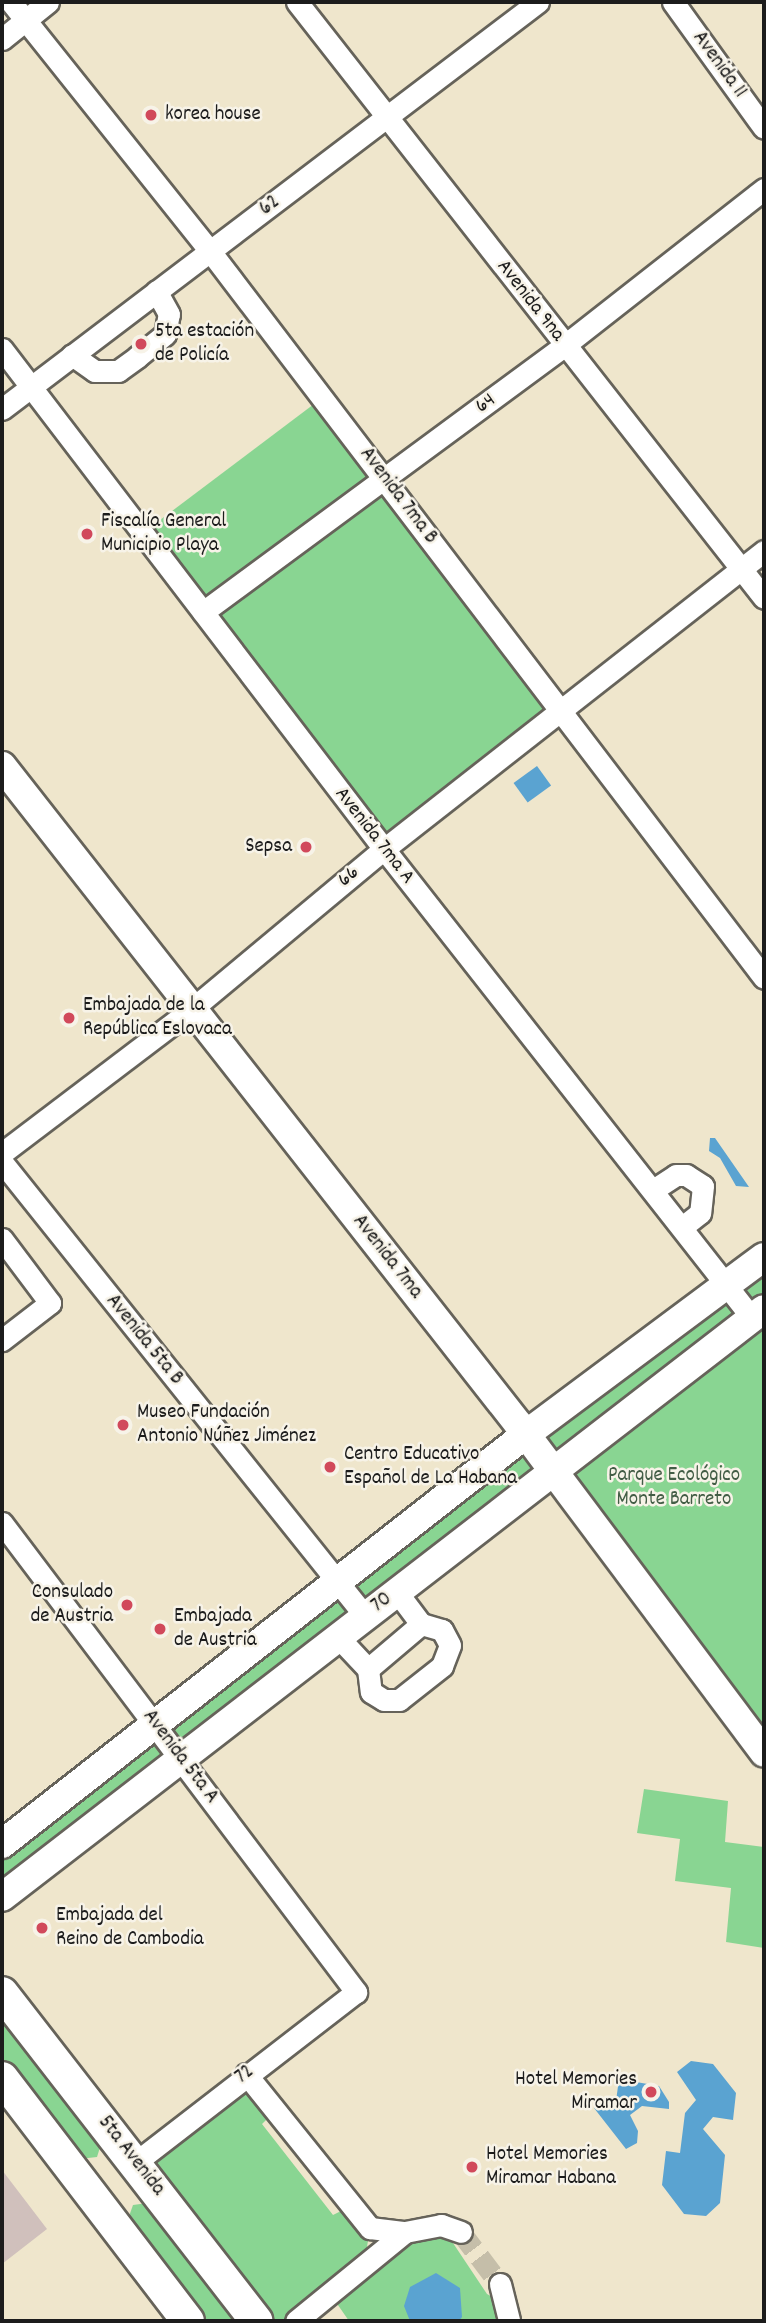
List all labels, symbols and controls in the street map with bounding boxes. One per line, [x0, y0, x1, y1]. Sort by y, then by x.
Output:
street label: Avenida 11 [686, 27, 752, 103]
place label: korea house [165, 102, 261, 128]
marker: korea house [143, 107, 159, 123]
street label: 62 [255, 190, 285, 222]
street label: Avenida 9na [490, 255, 570, 347]
place label: 5ta estación de Policía [155, 319, 254, 369]
marker: 5ta estación de Policía [133, 336, 149, 352]
street label: 64 [471, 388, 501, 420]
street label: Avenida 7ma B [353, 443, 443, 549]
place label: Fiscalía General Municipio Playa [101, 509, 226, 559]
marker: Fiscalía General Municipio Playa [79, 526, 95, 542]
street label: Avenida 7ma A [328, 782, 420, 890]
place label: Sepsa [245, 834, 292, 860]
marker: Sepsa [298, 839, 314, 855]
street label: 66 [333, 861, 365, 893]
place label: Embajada de la República Eslovaca [83, 993, 232, 1043]
marker: Embajada de la República Eslovaca [61, 1010, 77, 1026]
street label: Avenida 7ma [346, 1210, 428, 1304]
street label: Avenida 5ta B [100, 1289, 188, 1391]
place label: Museo Fundación Antonio Núñez Jiménez [137, 1400, 316, 1450]
marker: Museo Fundación Antonio Núñez Jiménez [115, 1417, 131, 1433]
place label: Centro Educativo Español de La Habana [344, 1442, 517, 1492]
marker: Centro Educativo Español de La Habana [322, 1459, 338, 1475]
park label: Parque Ecológico Monte Barreto [608, 1463, 740, 1513]
place label: Consulado de Austria [31, 1580, 113, 1630]
street label: 70 [367, 1587, 397, 1619]
marker: Consulado de Austria [119, 1597, 135, 1613]
place label: Embajada de Austria [174, 1604, 256, 1654]
marker: Embajada de Austria [152, 1621, 168, 1637]
street label: Avenida 5ta A [137, 1705, 223, 1809]
place label: Embajada del Reino de Cambodia [56, 1903, 204, 1953]
marker: Embajada del Reino de Cambodia [34, 1920, 50, 1936]
street label: 72 [230, 2060, 260, 2090]
place label: Hotel Memories Miramar [515, 2067, 637, 2117]
marker: Hotel Memories Miramar [643, 2084, 659, 2100]
street label: 5ta Avenida [92, 2111, 170, 2201]
place label: Hotel Memories Miramar Habana [486, 2142, 616, 2192]
marker: Hotel Memories Miramar Habana [464, 2159, 480, 2175]

